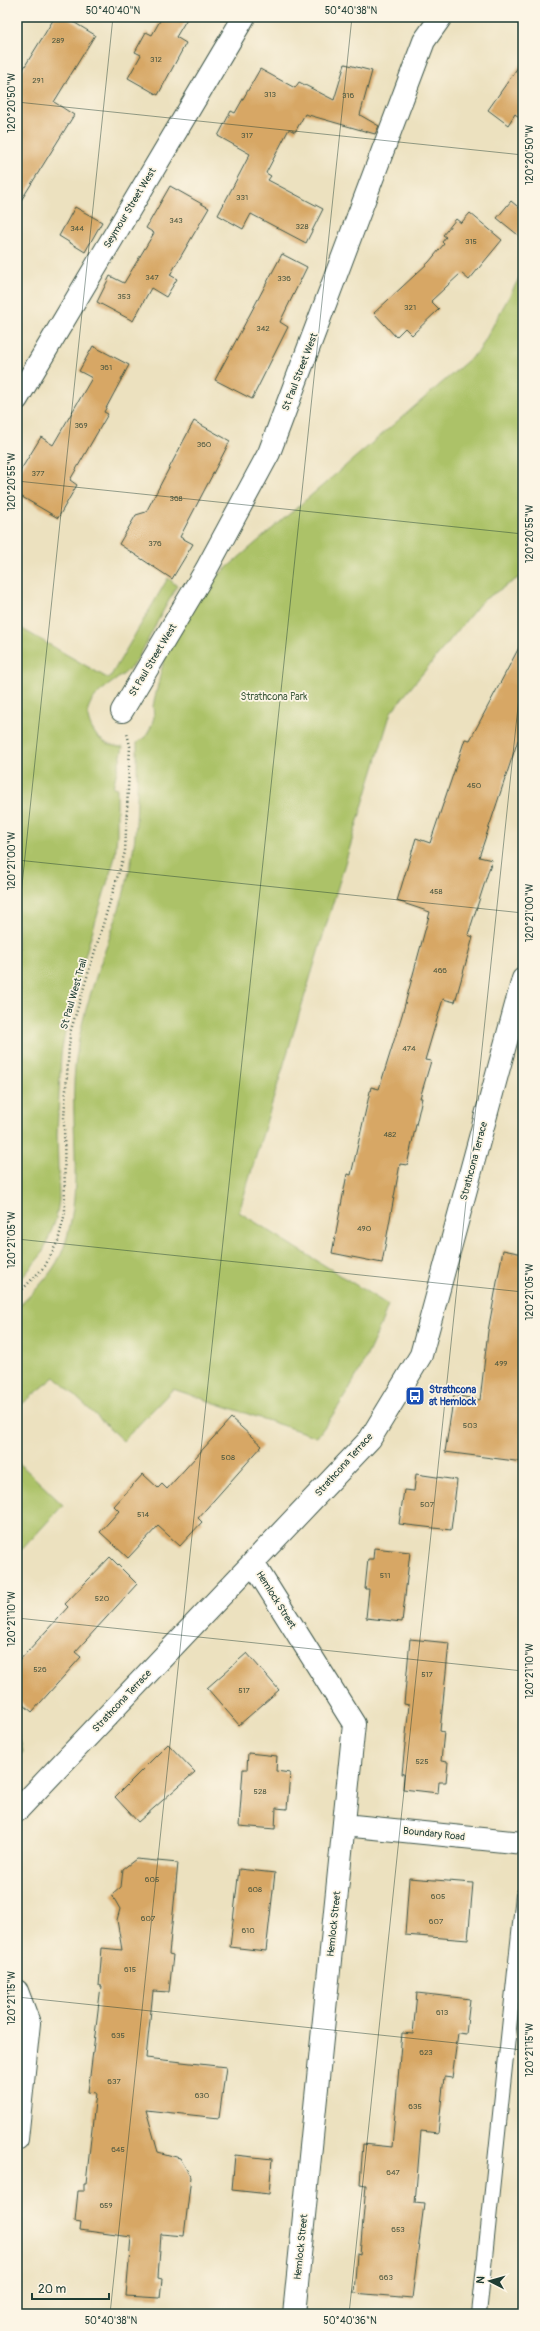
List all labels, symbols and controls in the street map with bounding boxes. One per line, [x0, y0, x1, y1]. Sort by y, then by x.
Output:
text: 50°40'40"N [86, 5, 141, 17]
text: 50°40'38"N [325, 5, 378, 17]
house number: 289 [52, 36, 64, 45]
house number: 312 [150, 55, 163, 64]
text: 120°20'50"W [6, 73, 18, 133]
house number: 291 [32, 76, 44, 85]
house number: 313 [264, 90, 277, 99]
house number: 316 [342, 91, 354, 100]
text: 120°20'50"W [524, 125, 536, 185]
house number: 317 [241, 131, 254, 140]
street label: Seymour Street West [101, 165, 159, 250]
house number: 331 [236, 193, 248, 202]
house number: 343 [169, 216, 183, 225]
house number: 328 [296, 222, 308, 231]
house number: 344 [70, 224, 84, 233]
house number: 315 [465, 237, 477, 246]
house number: 347 [145, 273, 159, 282]
house number: 336 [277, 274, 291, 283]
house number: 353 [117, 292, 131, 301]
house number: 321 [404, 303, 416, 312]
house number: 342 [256, 324, 270, 333]
street label: St Paul Street West [280, 330, 321, 413]
house number: 361 [100, 363, 112, 372]
house number: 369 [74, 421, 88, 430]
house number: 360 [197, 440, 212, 449]
text: 120°20'55"W [6, 452, 18, 511]
house number: 377 [32, 469, 45, 478]
house number: 368 [169, 494, 183, 503]
text: 120°20'55"W [524, 504, 536, 563]
house number: 376 [148, 539, 162, 548]
street label: St Paul Street West [127, 621, 180, 698]
park label: Strathcona Park [241, 691, 308, 703]
house number: 450 [467, 781, 482, 790]
text: 120°21'00"W [6, 831, 18, 890]
text: 120°21'00"W [524, 883, 536, 942]
house number: 458 [429, 887, 443, 896]
street label: St Paul West Trail [58, 957, 90, 1031]
house number: 466 [433, 966, 447, 975]
house number: 474 [402, 1044, 416, 1053]
street label: Strathcona Terrace [458, 1120, 490, 1202]
house number: 482 [383, 1130, 397, 1139]
text: 120°21'05"W [6, 1211, 18, 1269]
house number: 490 [357, 1224, 372, 1233]
text: 120°21'05"W [524, 1263, 536, 1321]
house number: 499 [495, 1359, 507, 1368]
place label: Strathcona at Hemlock [429, 1384, 477, 1408]
bus stop icon: Strathcona at Hemlock [404, 1385, 426, 1407]
house number: 503 [463, 1421, 478, 1430]
street label: Strathcona Terrace [312, 1431, 376, 1499]
house number: 508 [221, 1453, 235, 1462]
house number: 507 [420, 1500, 435, 1509]
house number: 514 [137, 1510, 149, 1519]
street label: Hemlock Street [253, 1569, 299, 1632]
house number: 511 [380, 1571, 390, 1580]
text: 120°21'10"W [6, 1591, 18, 1647]
house number: 520 [95, 1594, 110, 1603]
text: 120°21'10"W [524, 1643, 536, 1699]
house number: 526 [33, 1665, 47, 1674]
street label: Strathcona Terrace [90, 1667, 154, 1735]
house number: 517 [421, 1670, 434, 1679]
house number: 517 [238, 1686, 251, 1695]
house number: 525 [415, 1757, 429, 1766]
house number: 528 [254, 1787, 266, 1796]
street label: Boundary Road [403, 1825, 466, 1843]
house number: 605 [145, 1875, 159, 1884]
house number: 608 [248, 1885, 262, 1894]
street label: Hemlock Street [325, 1890, 344, 1957]
house number: 605 [431, 1892, 445, 1901]
house number: 607 [141, 1914, 156, 1923]
house number: 607 [429, 1917, 444, 1926]
house number: 610 [241, 1926, 255, 1935]
house number: 615 [124, 1965, 136, 1974]
text: 120°21'15"W [6, 1970, 18, 2025]
house number: 613 [436, 2008, 449, 2017]
text: 120°21'15"W [524, 2022, 536, 2077]
house number: 635 [111, 2031, 125, 2040]
house number: 623 [419, 2048, 433, 2057]
house number: 637 [107, 2077, 121, 2086]
house number: 630 [195, 2091, 210, 2100]
house number: 635 [408, 2102, 422, 2111]
house number: 645 [111, 2145, 125, 2154]
house number: 647 [386, 2168, 401, 2177]
house number: 659 [99, 2201, 113, 2210]
street label: Hemlock Street [292, 2213, 311, 2280]
house number: 653 [391, 2225, 405, 2234]
north arrow [470, 2261, 510, 2301]
house number: 663 [379, 2273, 393, 2282]
scale bar [32, 2275, 109, 2301]
text: N [474, 2275, 487, 2284]
text: 20 m [38, 2282, 67, 2297]
text: 50°40'38"N [85, 2315, 138, 2327]
text: 50°40'36"N [323, 2315, 377, 2327]

